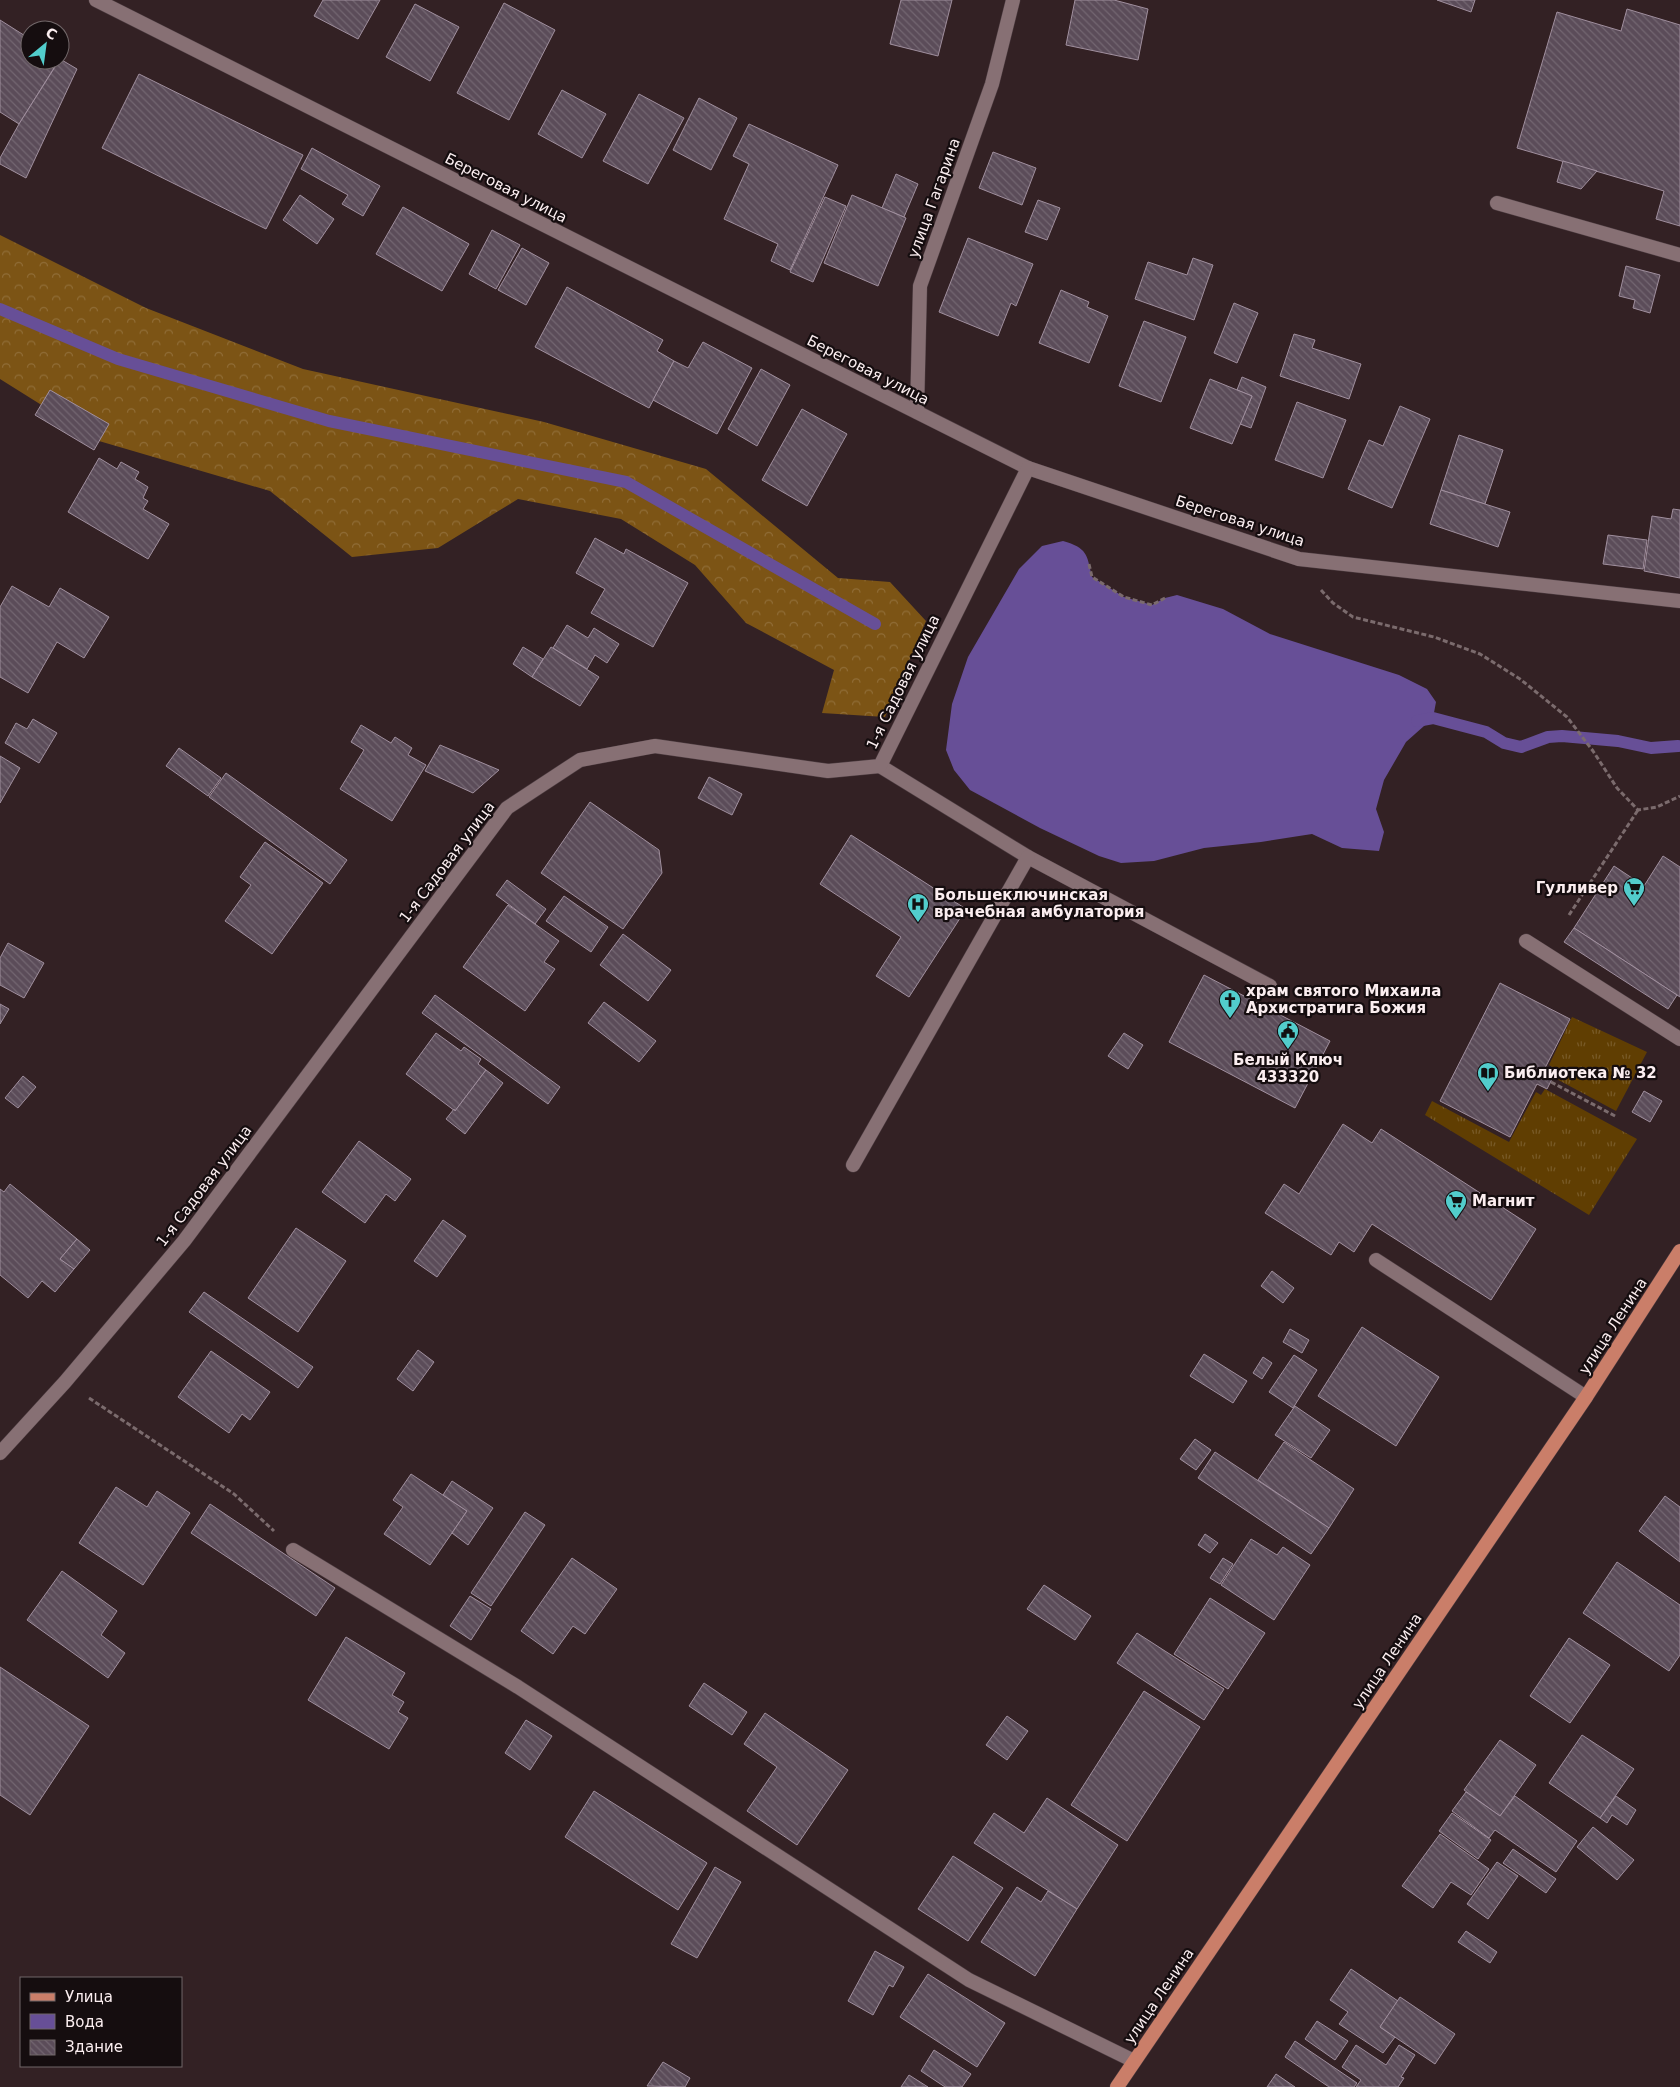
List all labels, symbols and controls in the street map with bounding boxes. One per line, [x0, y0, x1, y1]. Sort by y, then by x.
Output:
north arrow [20, 20, 70, 70]
text: С [43, 24, 60, 43]
street label: улица Гагарина [904, 136, 964, 260]
street label: Береговая улица [442, 149, 570, 227]
street label: Береговая улица [804, 331, 932, 409]
street label: Береговая улица [1173, 492, 1307, 550]
street label: 1-я Садовая улица [863, 612, 943, 752]
street label: 1-я Садовая улица [395, 798, 499, 926]
supermarket icon: Гулливер [1622, 876, 1646, 907]
place label: Гулливер [1536, 879, 1618, 897]
place label: Большеключинская врачебная амбулатория [934, 886, 1144, 921]
hospital icon: Большеключинская врачебная амбулатория [906, 892, 930, 923]
place label: храм святого Михаила Архистратига Божия [1246, 982, 1441, 1017]
church icon: храм святого Михаила Архистратига Божия [1218, 988, 1242, 1019]
public building icon: Белый Ключ 433320 [1276, 1019, 1300, 1050]
place label: Белый Ключ 433320 [1233, 1051, 1343, 1086]
library icon: Библиотека № 32 [1476, 1061, 1500, 1092]
place label: Библиотека № 32 [1504, 1064, 1657, 1082]
street label: 1-я Садовая улица [152, 1122, 256, 1250]
supermarket icon: Магнит [1444, 1189, 1468, 1220]
place label: Магнит [1472, 1192, 1535, 1210]
street label: улица Ленина [1575, 1274, 1651, 1378]
street label: улица Ленина [1348, 1610, 1426, 1712]
street label: улица Ленина [1120, 1945, 1198, 2047]
legend [20, 1977, 182, 2067]
text: Улица [65, 1988, 113, 2006]
text: Вода [65, 2013, 104, 2031]
text: Здание [65, 2038, 123, 2056]

